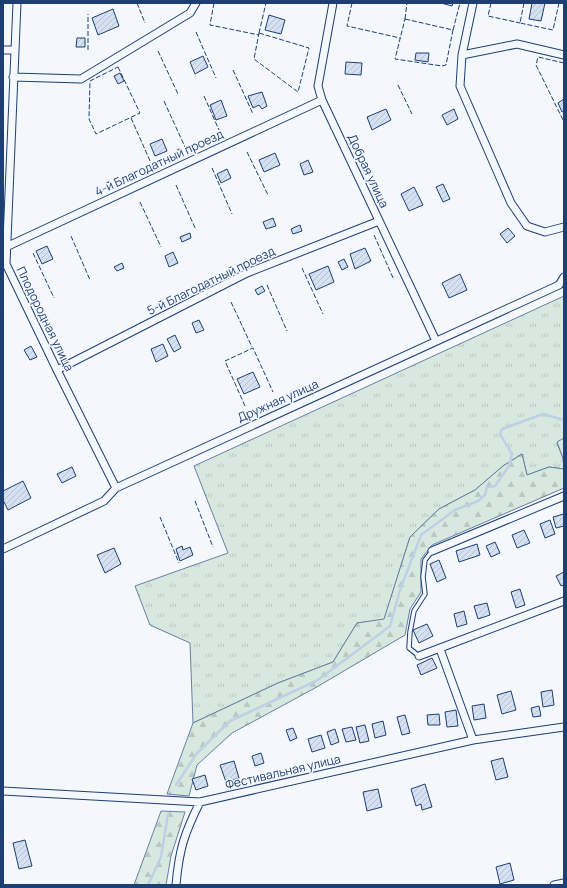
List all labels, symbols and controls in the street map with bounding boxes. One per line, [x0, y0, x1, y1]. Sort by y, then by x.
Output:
street label: 4-й Благодатный проезд [92, 125, 226, 200]
street label: Добрая улица [344, 131, 393, 210]
street label: 5-й Благодатный проезд [144, 242, 277, 319]
street label: Плодородная улица [13, 264, 78, 374]
street label: Дружная улица [235, 375, 321, 426]
street label: Фестивальная улица [224, 750, 342, 793]

